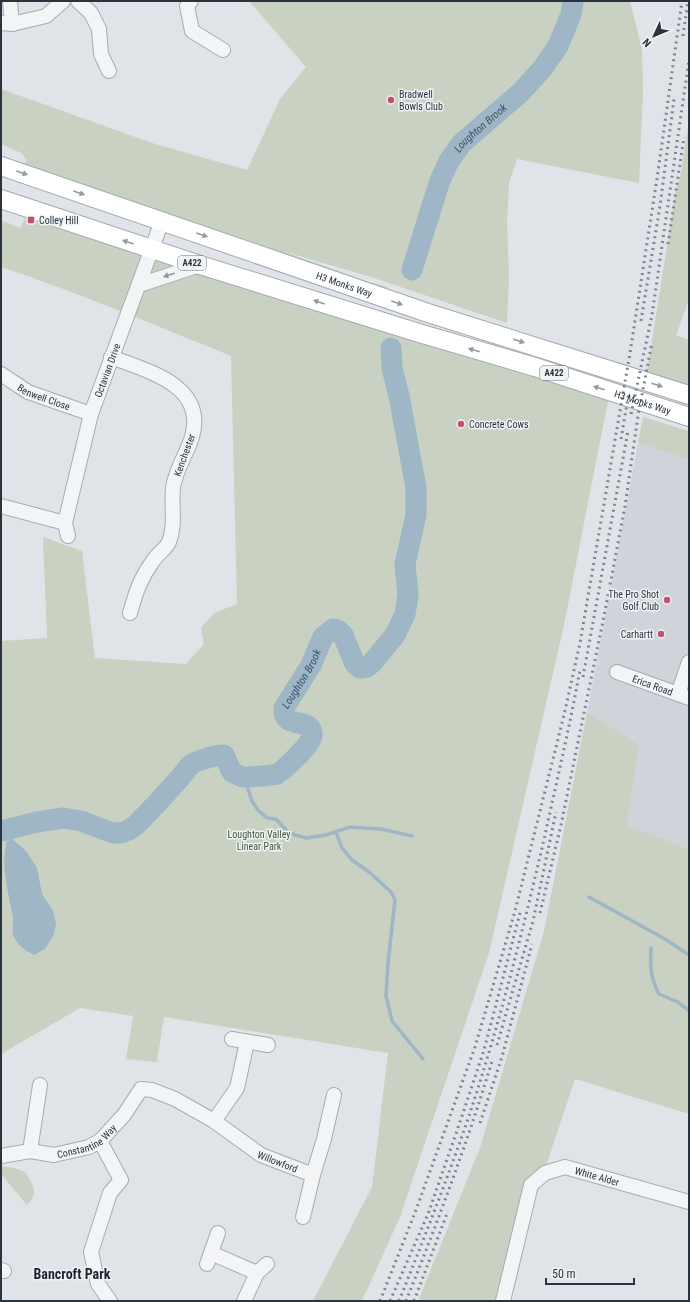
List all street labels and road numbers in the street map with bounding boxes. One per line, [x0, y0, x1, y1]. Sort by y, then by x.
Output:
road number: A422 [178, 256, 206, 270]
street label: H3 Monks Way [315, 270, 374, 299]
street label: Octavian Drive [93, 342, 123, 399]
road number: A422 [540, 366, 568, 380]
street label: Benwell Close [15, 382, 72, 412]
street label: H3 Monks Way [613, 388, 672, 417]
street label: Kenchester [172, 432, 197, 478]
street label: Erica Road [631, 673, 674, 698]
street label: Constantine Way [56, 1122, 119, 1160]
street label: Willowford [256, 1149, 299, 1175]
street label: White Alder [574, 1165, 620, 1188]

